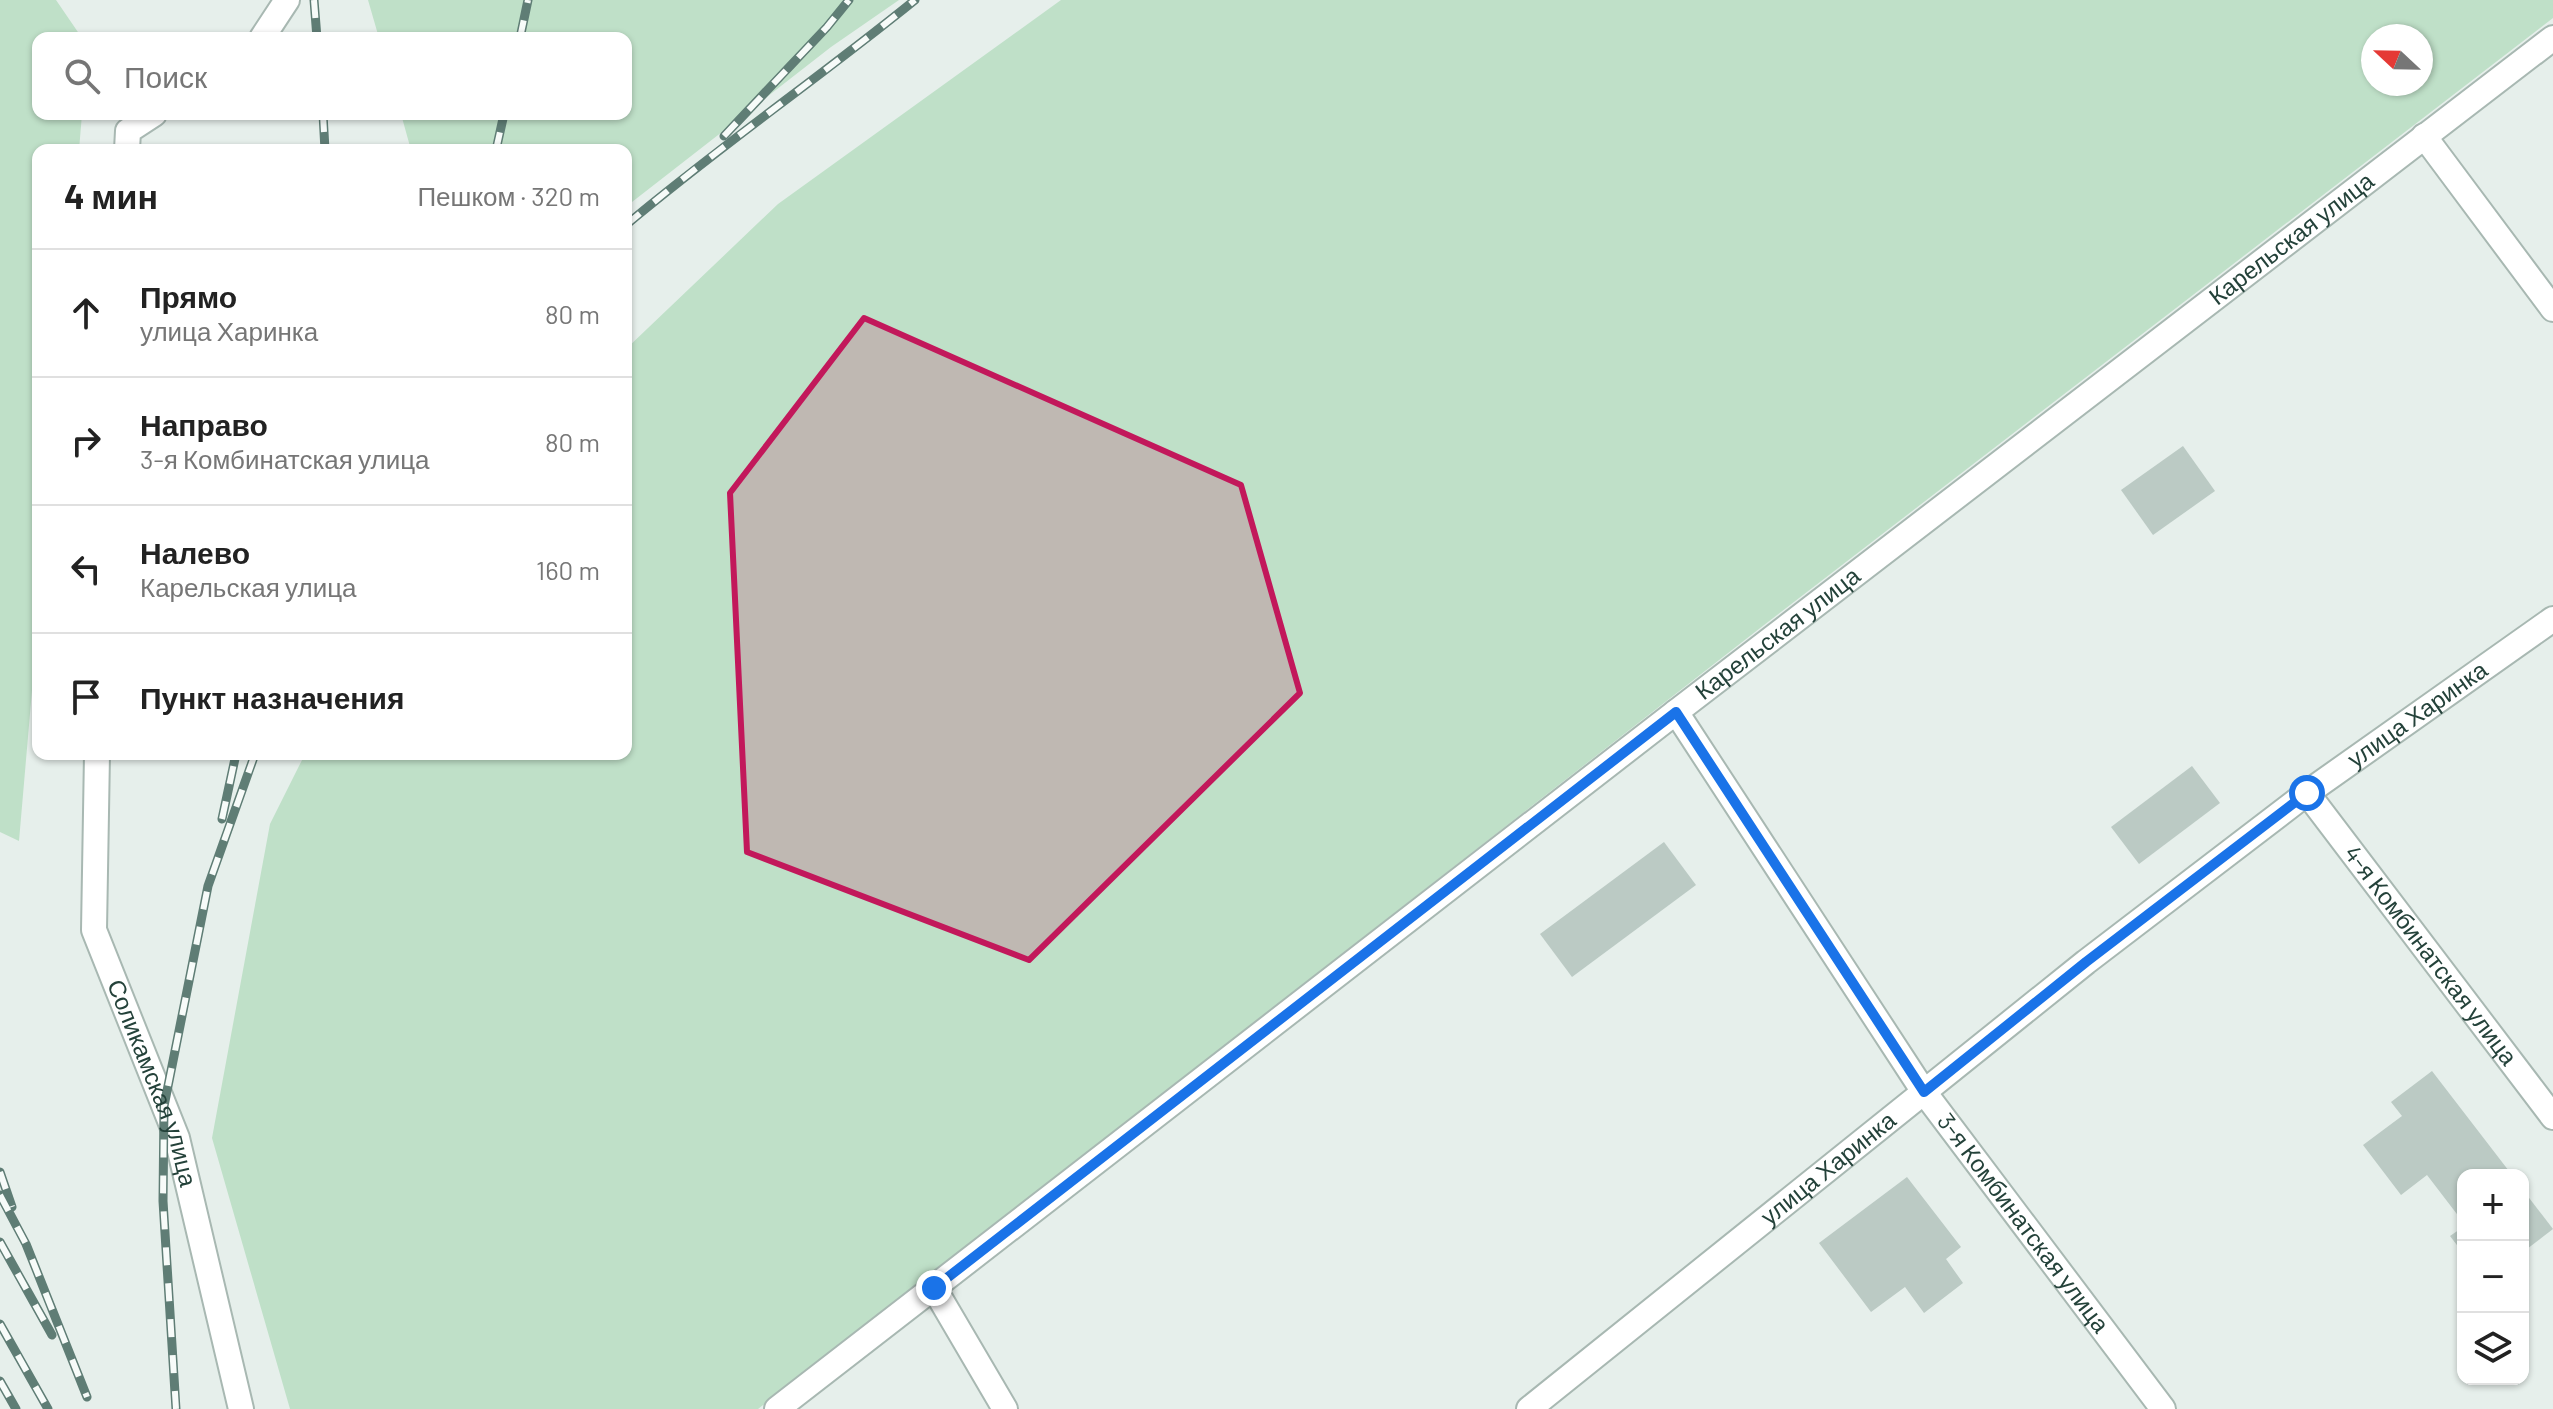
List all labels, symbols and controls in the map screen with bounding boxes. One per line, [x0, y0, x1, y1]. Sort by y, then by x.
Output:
north arrow [2361, 24, 2433, 96]
search box [32, 32, 632, 120]
icon: search [60, 54, 104, 98]
text: Поиск [124, 58, 207, 94]
street label: Карельская улица [2203, 165, 2379, 310]
text: 4 мин [64, 175, 158, 216]
text: Пешком · 320 m [417, 180, 600, 211]
text: Прямо [140, 278, 237, 314]
icon: ahead [64, 291, 108, 335]
text: 80 m [545, 298, 600, 329]
text: улица Харинка [140, 315, 318, 346]
text: Направо [140, 406, 268, 442]
icon: right [64, 419, 108, 463]
text: 80 m [545, 426, 600, 457]
text: 3-я Комбинатская улица [140, 443, 430, 474]
text: Налево [140, 534, 250, 570]
icon: left [64, 547, 108, 591]
text: 160 m [536, 554, 600, 585]
street label: Карельская улица [1689, 560, 1866, 705]
text: Карельская улица [140, 571, 357, 602]
street label: улица Харинка [2341, 654, 2493, 773]
icon: arrive [64, 675, 108, 719]
text: Пункт назначения [140, 679, 404, 715]
route start [2289, 775, 2325, 811]
street label: 4-я Комбинатская улица [2339, 839, 2525, 1071]
street label: Соликамская улица [102, 975, 204, 1190]
street label: улица Харинка [1754, 1104, 1901, 1230]
street label: 3-я Комбинатская улица [1932, 1107, 2117, 1338]
map controls [2457, 1169, 2529, 1385]
button: + [2457, 1169, 2529, 1241]
button: − [2457, 1241, 2529, 1313]
route end [916, 1270, 952, 1306]
button: layers [2457, 1313, 2529, 1385]

